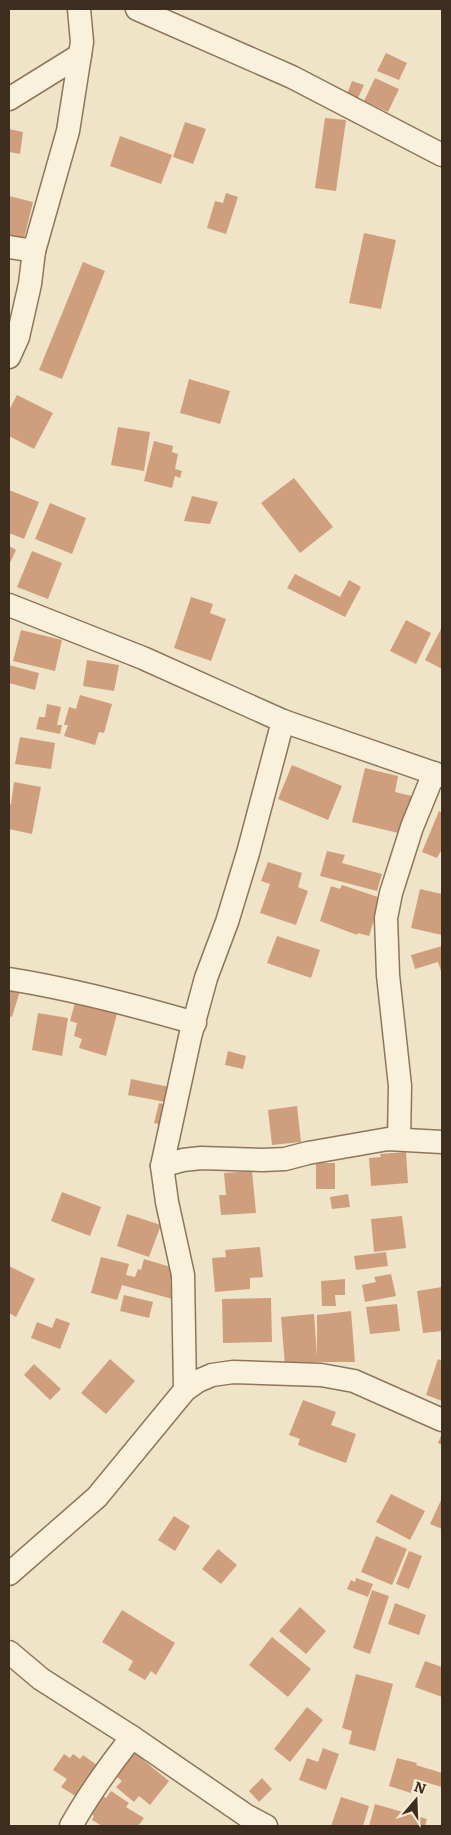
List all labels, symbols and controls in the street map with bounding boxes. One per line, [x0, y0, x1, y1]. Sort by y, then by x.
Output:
north arrow [391, 1775, 441, 1825]
text: N [412, 1775, 430, 1798]

